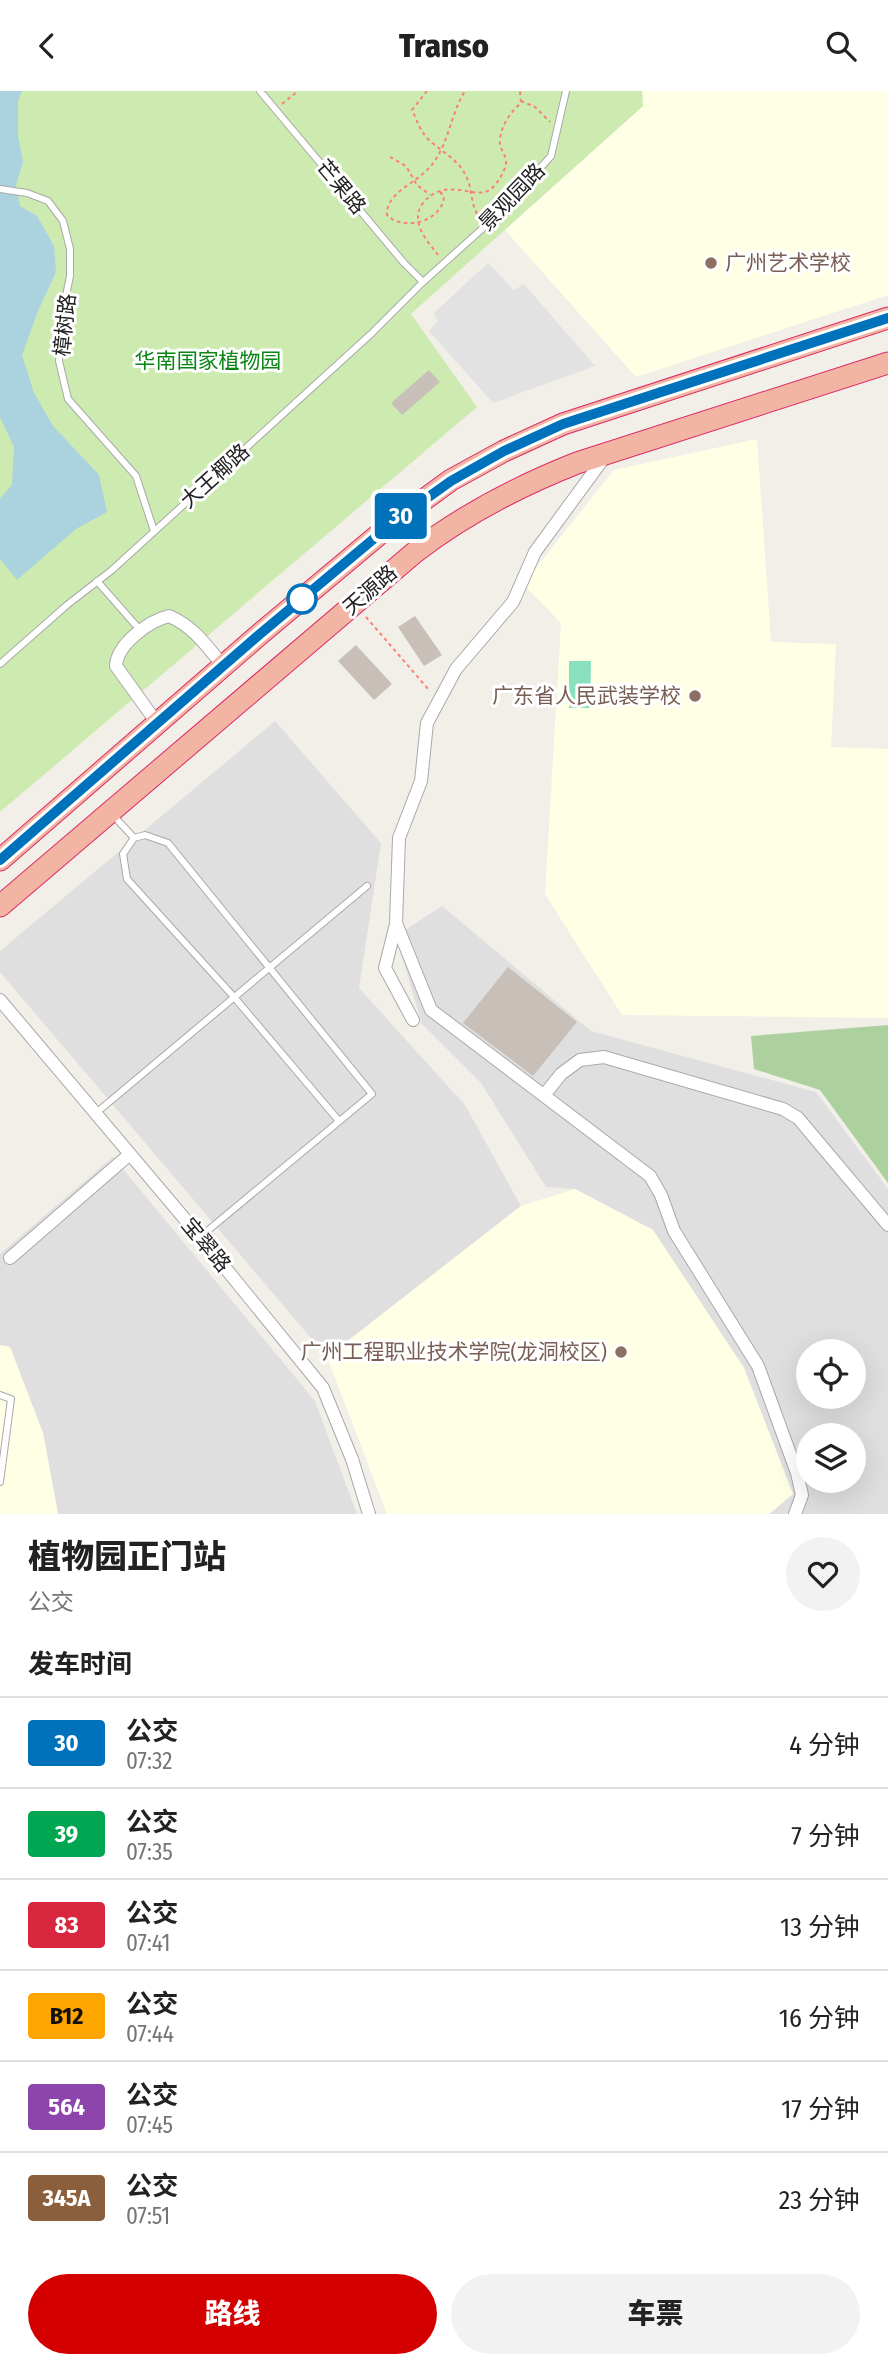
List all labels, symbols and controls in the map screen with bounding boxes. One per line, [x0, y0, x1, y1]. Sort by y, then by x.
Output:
icon: back [28, 27, 66, 65]
text: Transo [399, 27, 489, 65]
icon: search [822, 27, 860, 65]
street label: 芒果路 [311, 155, 371, 219]
street label: 景观园路 [473, 158, 551, 236]
place label: 广州艺术学校 [725, 250, 851, 276]
marker: 广州艺术学校 [703, 255, 719, 271]
street label: 樟树路 [49, 292, 81, 358]
park label: 华南国家植物园 [135, 348, 282, 374]
street label: 大王椰路 [175, 438, 255, 514]
line badge: 30 [370, 493, 432, 539]
text: 30 [389, 502, 413, 530]
street label: 天源路 [338, 560, 402, 620]
unlabelled marker [287, 584, 317, 614]
place label: 广东省人民武装学校 [492, 683, 681, 709]
marker: 广东省人民武装学校 [687, 688, 703, 704]
street label: 宝翠路 [176, 1213, 236, 1277]
place label: 广州工程职业技术学院(龙洞校区) [301, 1339, 607, 1365]
map controls [796, 1339, 866, 1493]
button: locate [796, 1339, 866, 1409]
marker: 广州工程职业技术学院(龙洞校区) [613, 1344, 629, 1360]
button: layers [796, 1423, 866, 1493]
text: 植物园正门站 [28, 1537, 226, 1577]
button: heart [786, 1537, 860, 1611]
text: 公交 [28, 1588, 74, 1616]
text: 发车时间 [28, 1649, 132, 1680]
text: 公交 [126, 1716, 178, 1747]
text: 30 [54, 1729, 79, 1757]
text: 4 分钟 [789, 1730, 860, 1761]
text: 07:32 [126, 1747, 172, 1775]
text: 公交 [126, 1807, 178, 1838]
text: 39 [55, 1820, 78, 1848]
text: 7 分钟 [791, 1821, 860, 1852]
text: 07:35 [126, 1838, 173, 1866]
text: 公交 [126, 1898, 178, 1929]
text: 83 [54, 1911, 79, 1939]
text: 13 分钟 [780, 1912, 860, 1943]
text: 07:41 [126, 1929, 171, 1957]
text: 公交 [126, 1989, 178, 2020]
text: B12 [50, 2002, 83, 2030]
text: 16 分钟 [779, 2003, 860, 2034]
text: 07:44 [126, 2020, 174, 2048]
text: 公交 [126, 2080, 178, 2111]
text: 564 [48, 2093, 85, 2121]
text: 17 分钟 [781, 2094, 860, 2125]
text: 07:45 [126, 2111, 173, 2139]
text: 公交 [126, 2171, 178, 2202]
text: 345A [42, 2184, 91, 2212]
text: 23 分钟 [779, 2185, 860, 2216]
text: 07:51 [126, 2202, 170, 2230]
button: 路线 [28, 2274, 437, 2354]
button: 车票 [451, 2274, 860, 2354]

